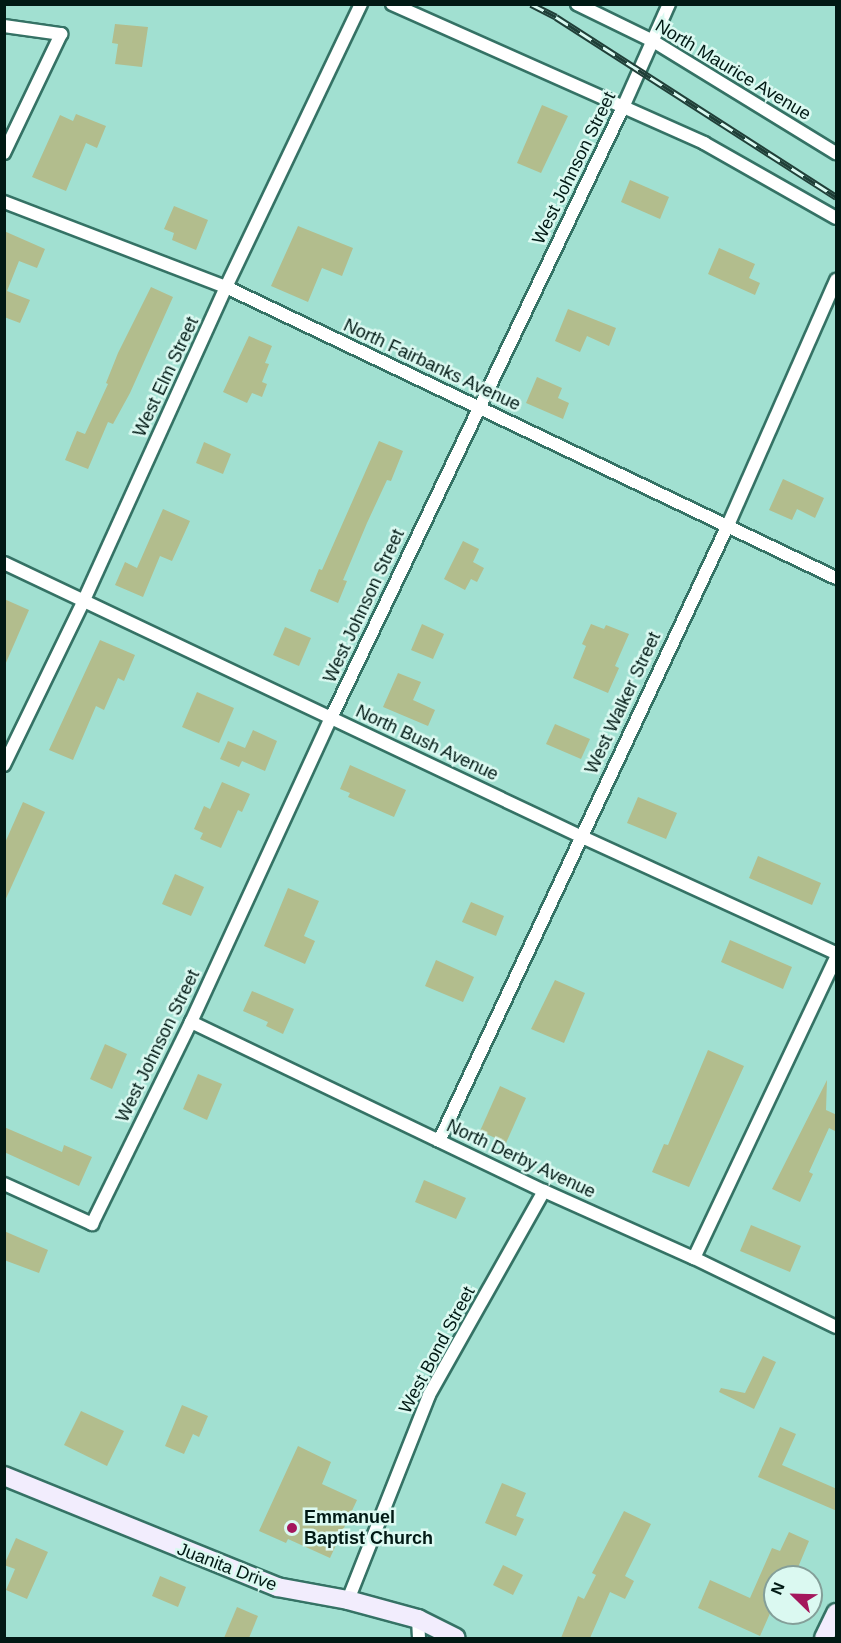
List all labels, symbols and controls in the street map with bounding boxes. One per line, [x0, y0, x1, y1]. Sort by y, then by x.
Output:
street label: North Maurice Avenue [651, 15, 815, 125]
street label: West Johnson Street [528, 88, 620, 248]
street label: West Elm Street [129, 314, 203, 440]
street label: North Fairbanks Avenue [340, 314, 524, 416]
street label: West Johnson Street [319, 526, 409, 686]
street label: West Walker Street [581, 629, 665, 777]
street label: North Bush Avenue [352, 700, 502, 786]
street label: West Johnson Street [112, 966, 204, 1126]
street label: North Derby Avenue [443, 1115, 599, 1203]
street label: West Bond Street [394, 1283, 480, 1417]
place label: Emmanuel Baptist Church [304, 1507, 433, 1550]
marker: Emmanuel Baptist Church [285, 1521, 299, 1535]
street label: Juanita Drive [174, 1538, 280, 1596]
north arrow [763, 1565, 823, 1625]
text: N [768, 1580, 788, 1597]

